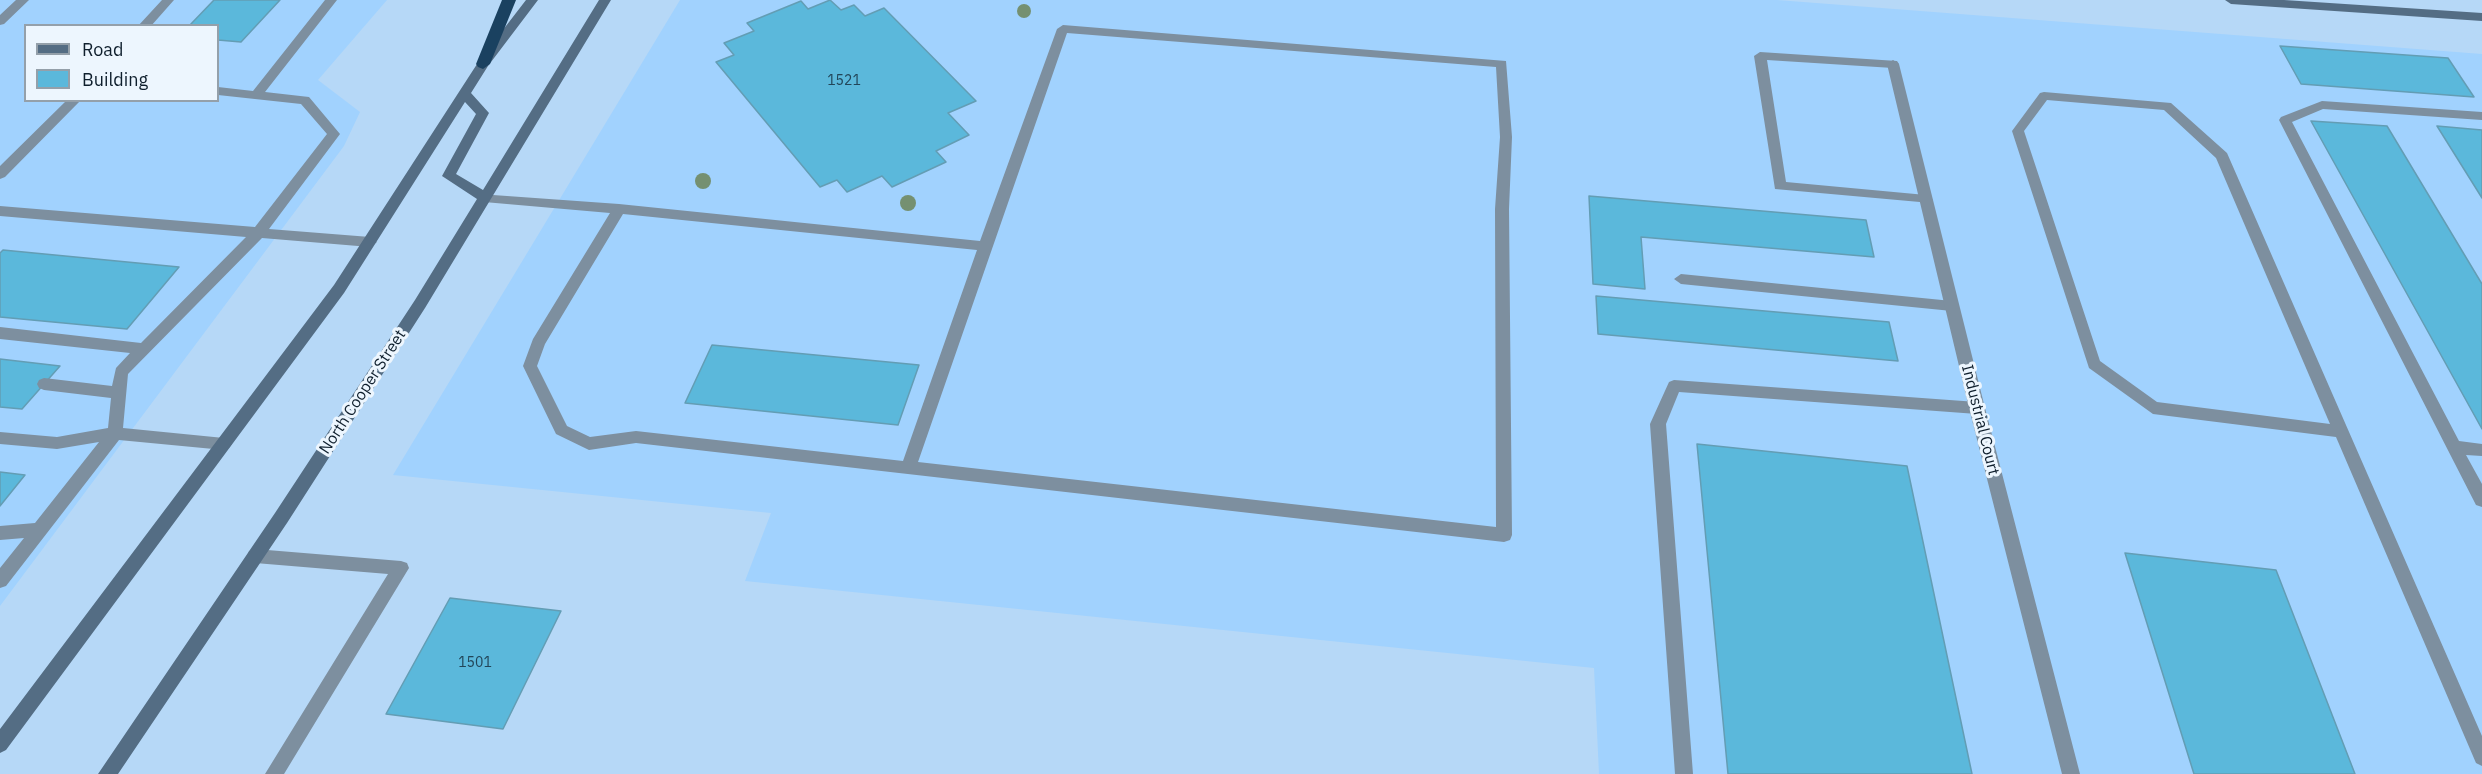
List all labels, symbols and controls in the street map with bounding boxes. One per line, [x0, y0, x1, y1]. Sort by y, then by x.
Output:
legend [24, 24, 219, 102]
text: Road [82, 38, 123, 61]
text: Building [82, 68, 148, 91]
house number: 1521 [827, 73, 861, 89]
street label: North Cooper Street [316, 326, 410, 458]
street label: Industrial Court [1957, 363, 2003, 477]
house number: 1501 [458, 655, 492, 671]

